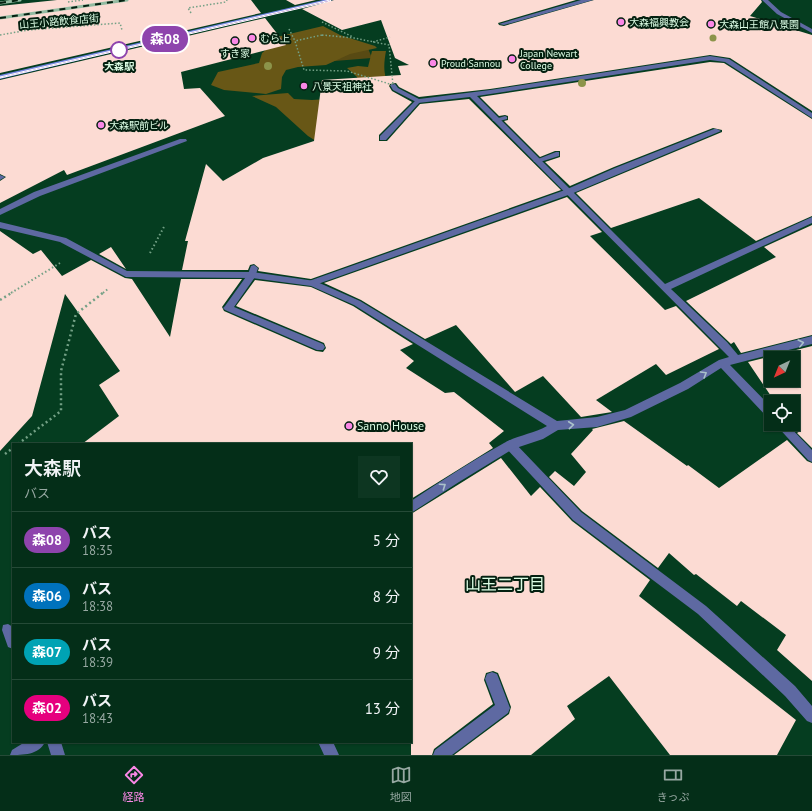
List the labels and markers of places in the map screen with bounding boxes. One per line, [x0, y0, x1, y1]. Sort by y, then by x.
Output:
place label: 大森福興教会 [629, 16, 689, 29]
marker: 大森福興教会 [616, 17, 626, 27]
place label: 大森山王館八景園 [719, 18, 799, 31]
marker: 大森山王館八景園 [706, 19, 716, 29]
place label: むら上 [260, 32, 290, 45]
marker: むら上 [247, 33, 257, 43]
marker: すき家 [230, 36, 240, 46]
marker: 大森駅 [110, 41, 128, 59]
place label: すき家 [220, 47, 250, 60]
place label: Japan Newart College [519, 47, 578, 72]
marker: Japan Newart College [507, 54, 517, 64]
place label: Proud Sannou [441, 57, 500, 70]
marker: Proud Sannou [428, 58, 438, 68]
place label: 大森駅 [104, 60, 135, 73]
place label: 八景天祖神社 [312, 80, 372, 93]
marker: 八景天祖神社 [299, 81, 309, 91]
place label: 大森駅前ビル [109, 119, 169, 132]
marker: 大森駅前ビル [96, 120, 106, 130]
place label: Sanno House [357, 418, 424, 433]
marker: Sanno House [344, 421, 354, 431]

